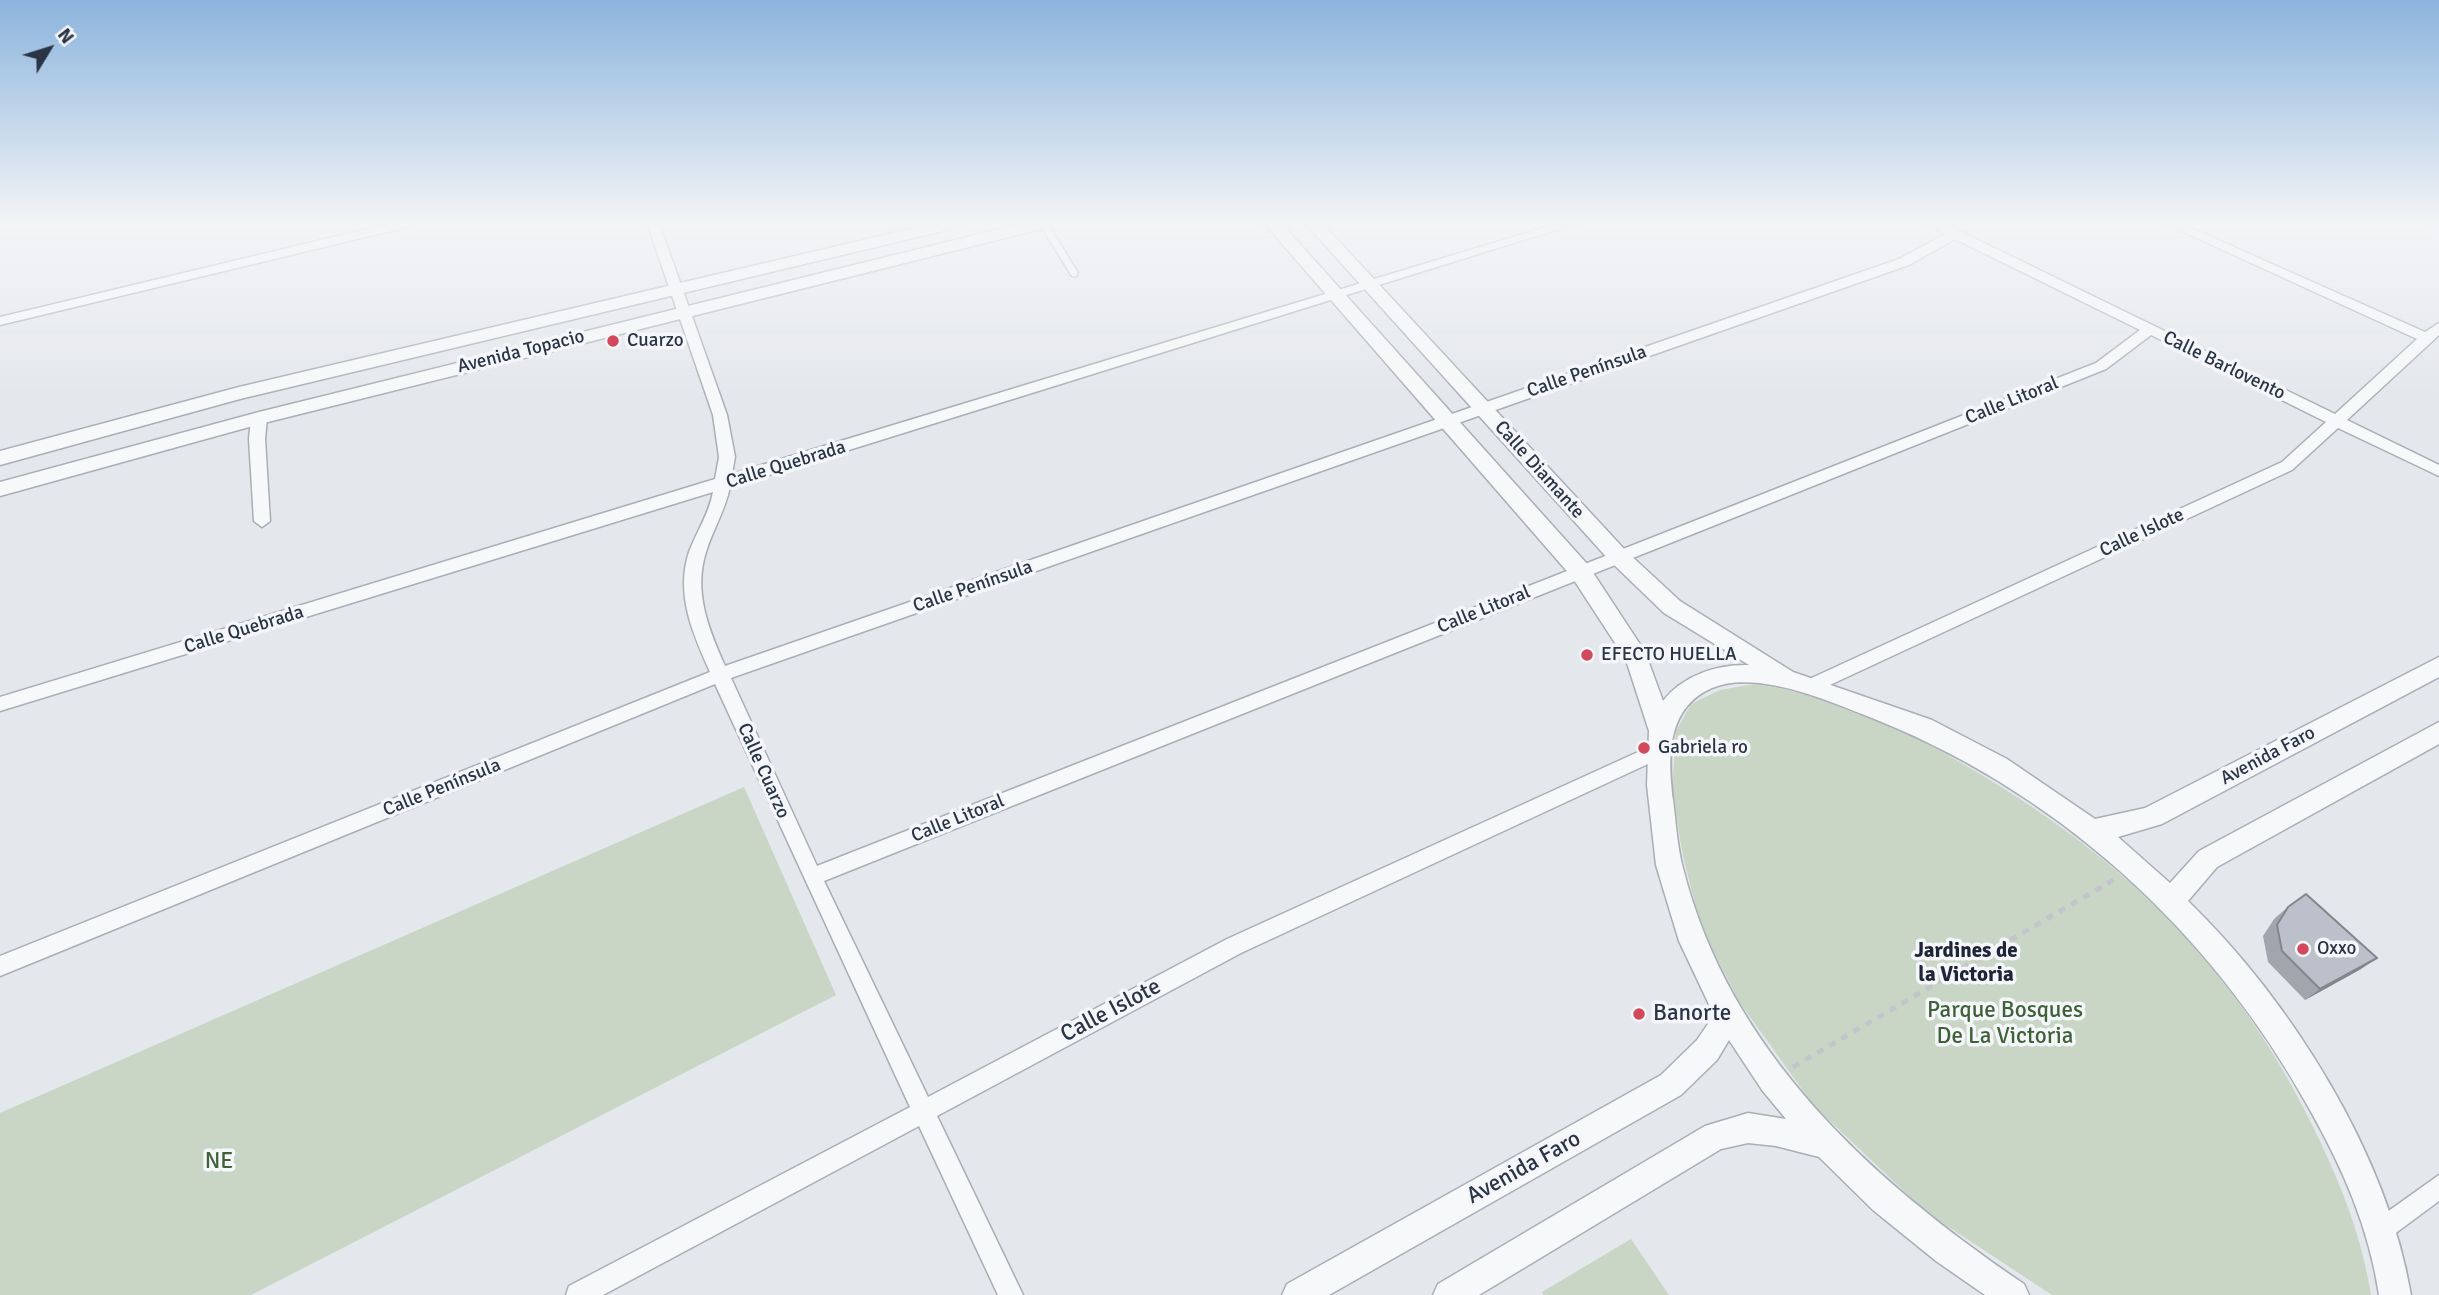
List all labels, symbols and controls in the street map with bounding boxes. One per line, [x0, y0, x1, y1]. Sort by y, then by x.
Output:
north arrow [14, 14, 84, 84]
text: N [52, 23, 79, 49]
street label: Avenida Topacio [455, 325, 587, 379]
street label: Calle Barlovento [2159, 327, 2289, 405]
place label: Cuarzo [627, 330, 684, 352]
marker: Cuarzo [605, 333, 621, 349]
street label: Calle Península [1524, 341, 1650, 403]
street label: Calle Litoral [1962, 372, 2062, 430]
street label: Calle Diamante [1489, 416, 1589, 524]
street label: Calle Quebrada [723, 436, 849, 494]
street label: Calle Islote [2096, 504, 2188, 562]
street label: Calle Península [910, 556, 1036, 618]
street label: Calle Litoral [1434, 581, 1534, 639]
street label: Calle Quebrada [181, 601, 307, 659]
place label: EFECTO HUELLA [1601, 644, 1737, 666]
marker: EFECTO HUELLA [1579, 647, 1595, 663]
street label: Calle Cuarzo [732, 720, 794, 822]
street label: Avenida Faro [2217, 722, 2319, 790]
place label: Gabriela ro [1658, 737, 1748, 759]
marker: Gabriela ro [1636, 740, 1652, 756]
street label: Calle Península [380, 754, 504, 822]
street label: Calle Litoral [908, 790, 1008, 848]
district label: Jardines de la Victoria [1914, 938, 2018, 988]
place label: Oxxo [2317, 938, 2356, 960]
marker: Oxxo [2295, 941, 2311, 957]
street label: Calle Islote [1056, 973, 1166, 1049]
park label: Parque Bosques De La Victoria [1927, 997, 2083, 1051]
place label: Banorte [1653, 1000, 1731, 1028]
marker: Banorte [1631, 1006, 1647, 1022]
street label: Avenida Faro [1462, 1125, 1586, 1211]
park label: NE [205, 1148, 233, 1176]

